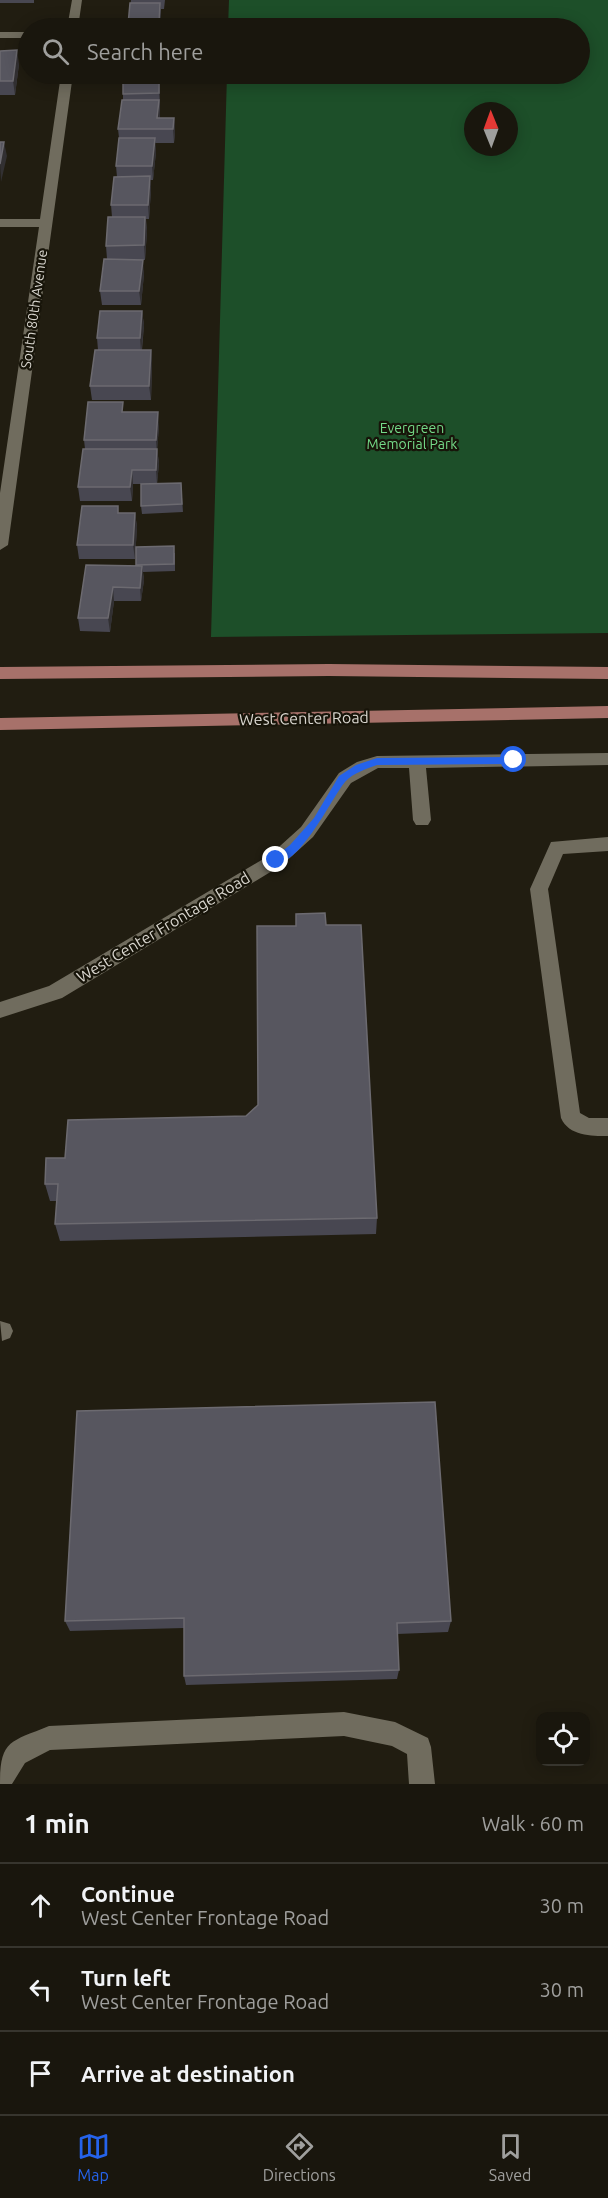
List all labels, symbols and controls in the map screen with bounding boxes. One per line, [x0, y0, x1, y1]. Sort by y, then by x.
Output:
search box [18, 18, 590, 84]
icon: search [39, 35, 72, 68]
text: Search here [87, 39, 203, 64]
north arrow [464, 102, 518, 156]
street label: South 80th Avenue [18, 249, 50, 369]
park label: Evergreen Memorial Park [367, 420, 457, 452]
street label: West Center Road [239, 708, 369, 728]
route start [500, 746, 526, 772]
route end [262, 846, 288, 872]
street label: West Center Frontage Road [73, 868, 253, 986]
map controls [536, 1712, 590, 1766]
button: locate [536, 1712, 590, 1766]
text: 1 min [24, 1809, 90, 1838]
text: Walk · 60 m [482, 1812, 584, 1835]
text: Continue [81, 1881, 175, 1906]
icon: ahead [24, 1889, 57, 1922]
text: 30 m [540, 1894, 584, 1917]
text: West Center Frontage Road [81, 1906, 329, 1929]
text: Turn left [81, 1965, 171, 1990]
icon: left [24, 1973, 57, 2006]
text: 30 m [540, 1978, 584, 2001]
text: West Center Frontage Road [81, 1990, 329, 2013]
icon: arrive [24, 2057, 57, 2090]
text: Arrive at destination [81, 2061, 295, 2086]
tab: Map [77, 2130, 110, 2184]
tab: Directions [263, 2130, 336, 2184]
tab: Saved [489, 2130, 531, 2184]

